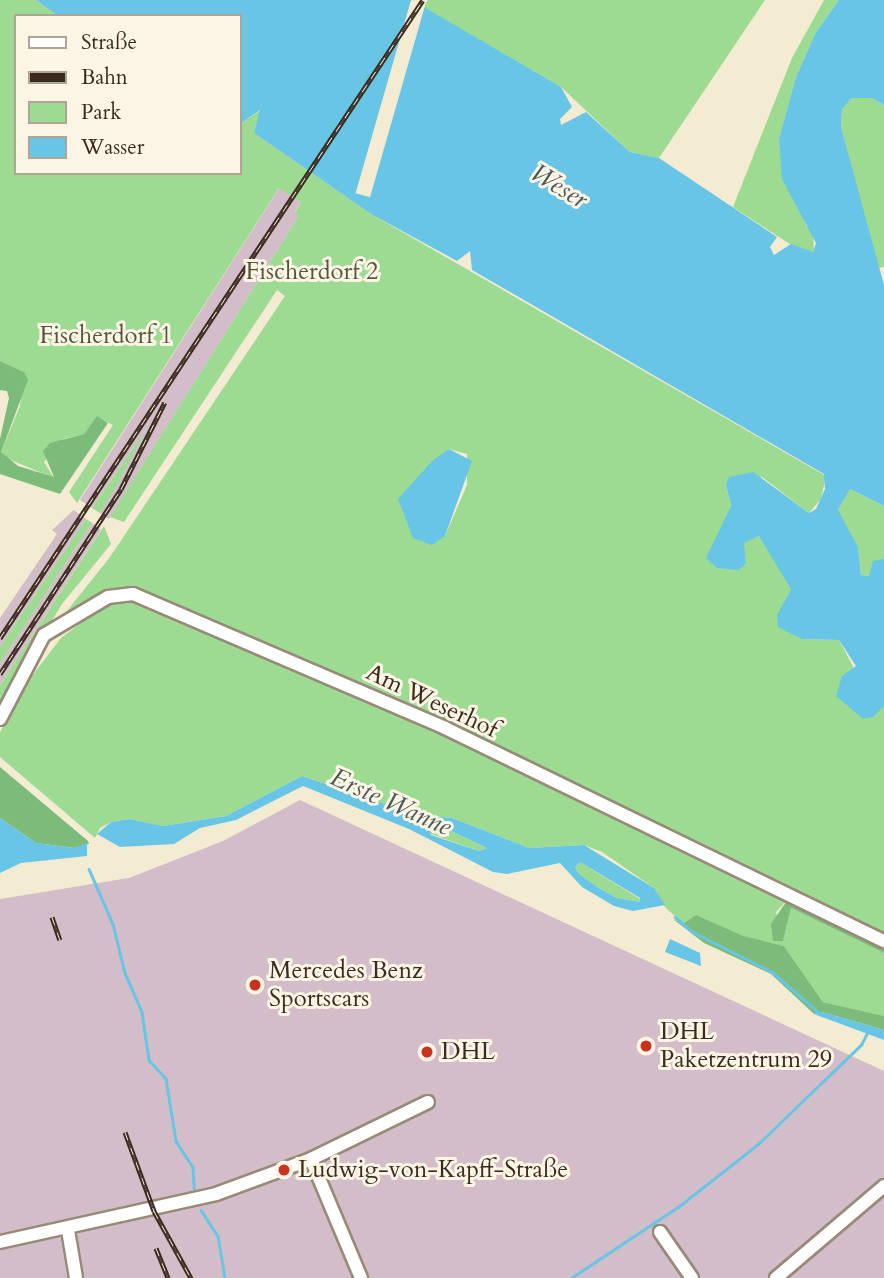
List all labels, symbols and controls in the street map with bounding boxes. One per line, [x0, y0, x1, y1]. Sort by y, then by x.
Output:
legend [14, 14, 242, 175]
text: Straße [81, 28, 137, 57]
text: Bahn [81, 63, 128, 92]
text: Park [81, 98, 121, 127]
text: Wasser [81, 133, 145, 162]
water label: Weser [525, 157, 593, 215]
park label: Fischerdorf 2 [246, 258, 378, 286]
park label: Fischerdorf 1 [40, 322, 172, 350]
street label: Am Weserhof [361, 658, 503, 744]
water label: Erste Wanne [326, 761, 456, 843]
place label: Mercedes Benz Sportscars [269, 957, 423, 1013]
marker: Mercedes Benz Sportscars [247, 977, 263, 993]
place label: DHL Paketzentrum 29 [660, 1018, 832, 1074]
place label: DHL [441, 1038, 495, 1066]
marker: DHL Paketzentrum 29 [638, 1038, 654, 1054]
marker: DHL [419, 1044, 435, 1060]
place label: Ludwig-von-Kapff-Straße [298, 1156, 568, 1184]
marker: Ludwig-von-Kapff-Straße [276, 1162, 292, 1178]

